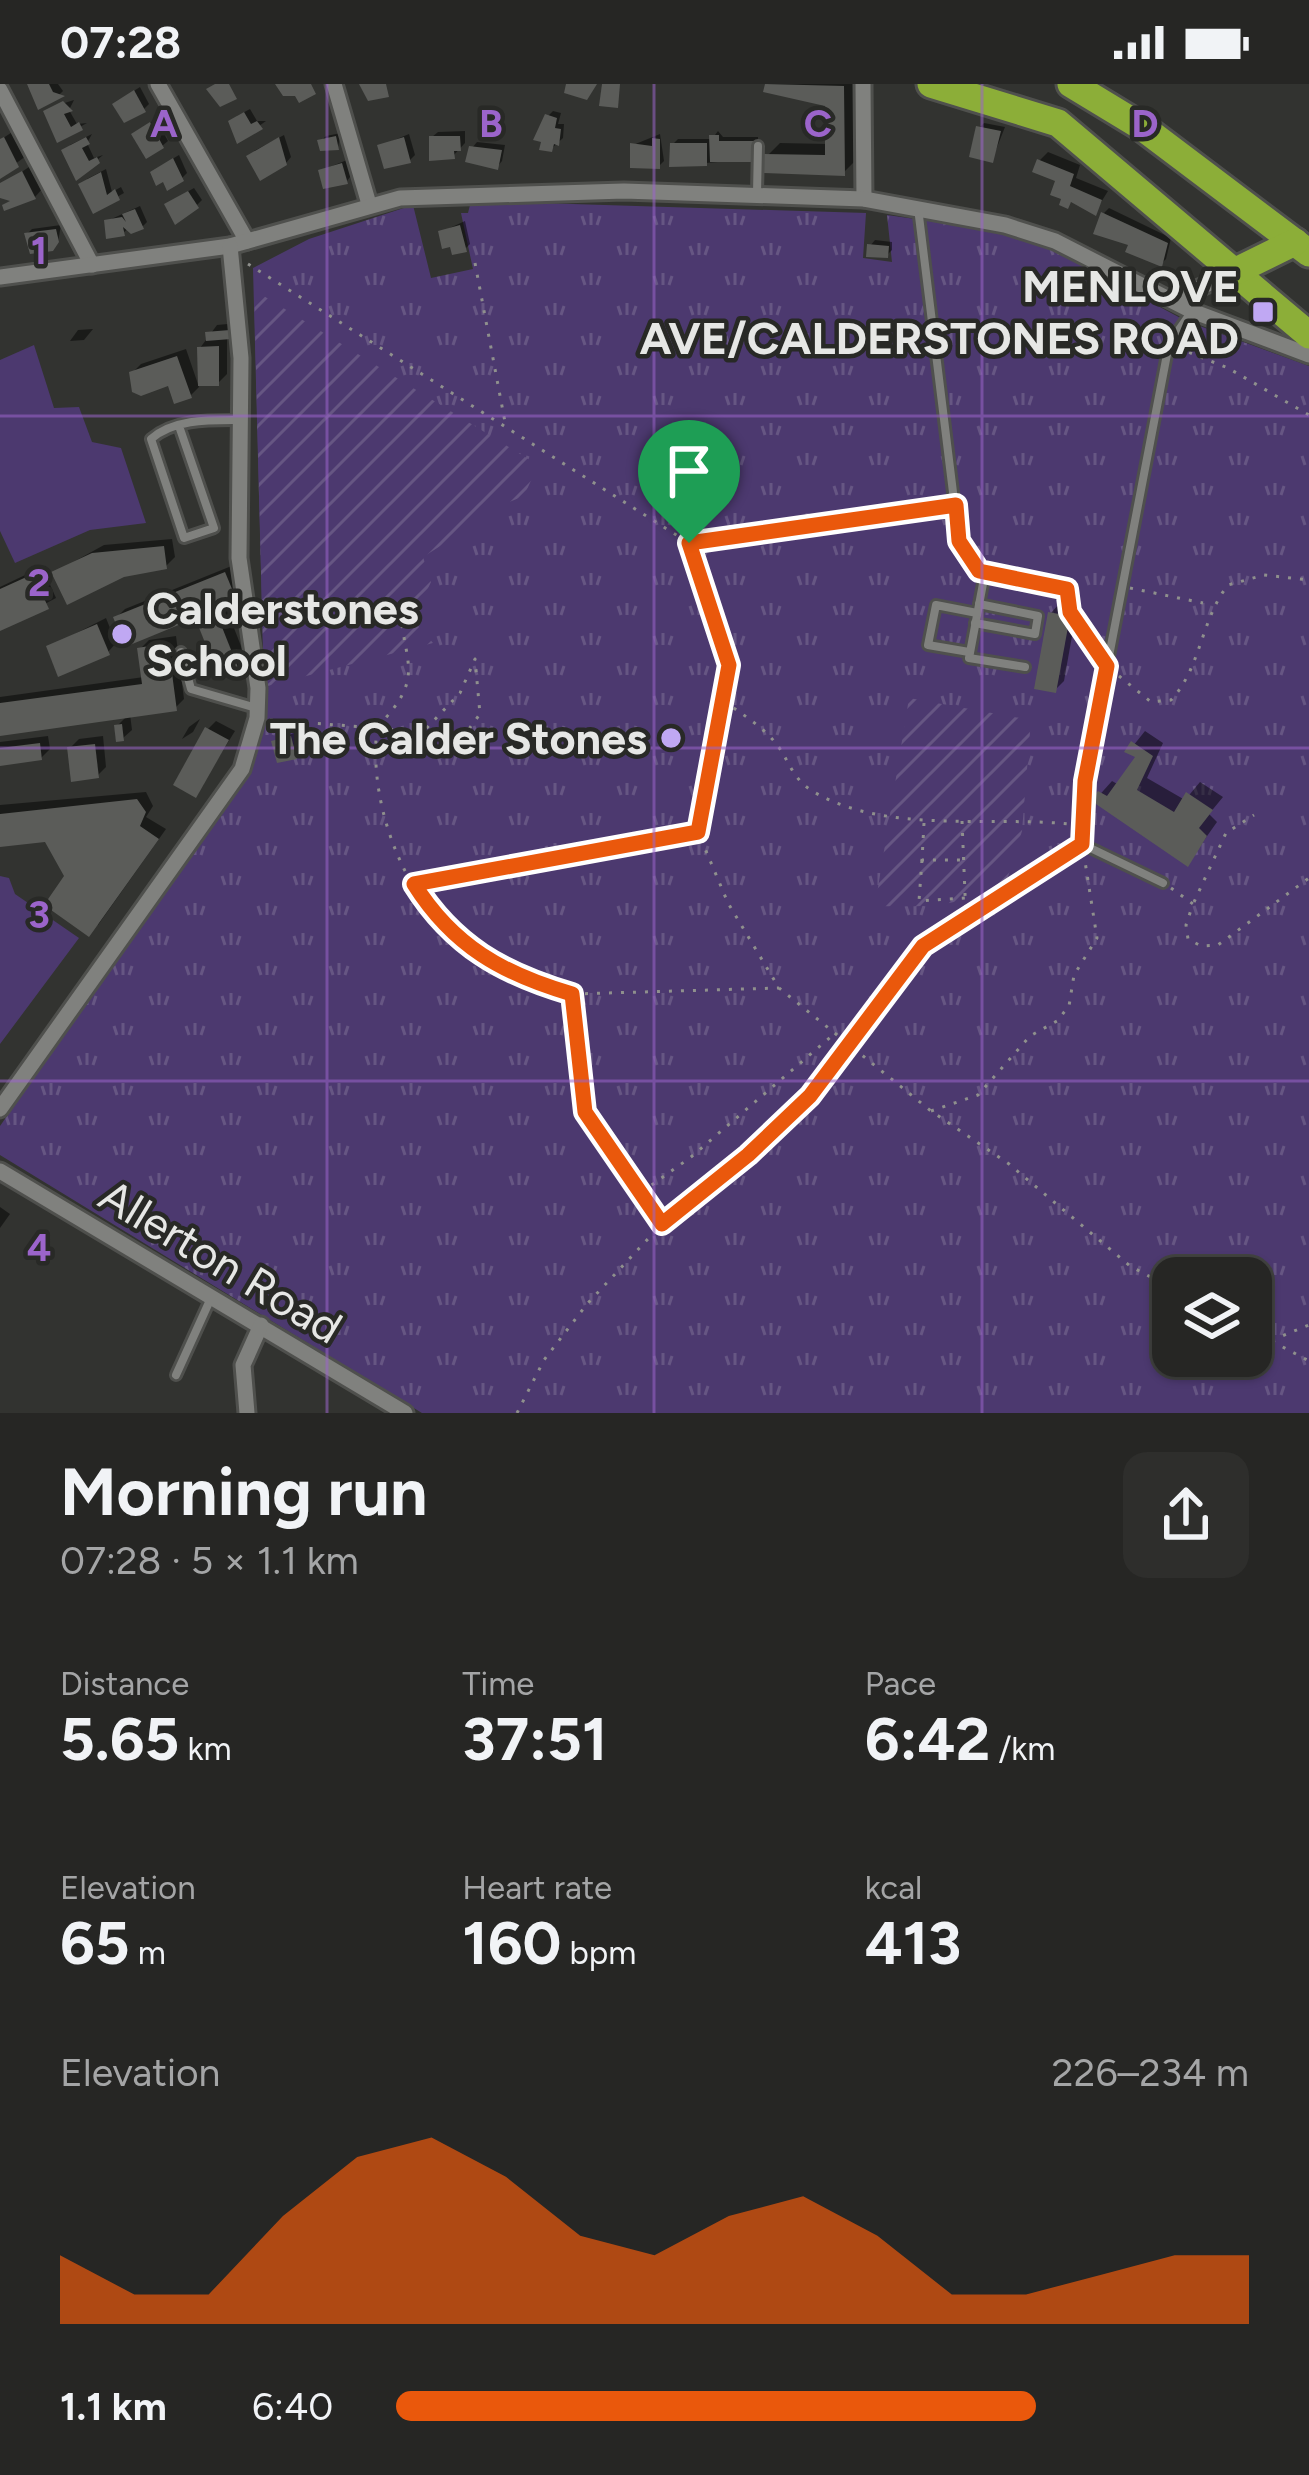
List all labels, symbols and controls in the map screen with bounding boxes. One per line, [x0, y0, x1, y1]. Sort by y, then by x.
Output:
text: 07:28 [60, 15, 181, 69]
text: A [150, 100, 178, 147]
text: B [479, 100, 503, 147]
text: C [804, 100, 832, 147]
text: D [1131, 100, 1159, 147]
text: 1 [31, 227, 47, 274]
place label: MENLOVE AVE/CALDERSTONES ROAD [640, 259, 1239, 365]
marker: MENLOVE AVE/CALDERSTONES ROAD [1250, 299, 1276, 325]
pin [638, 420, 740, 543]
icon: arrive [656, 438, 722, 504]
text: 2 [28, 559, 50, 606]
place label: Calderstones School [146, 581, 419, 687]
marker: Calderstones School [109, 621, 135, 647]
place label: The Calder Stones [270, 711, 647, 765]
marker: The Calder Stones [658, 725, 684, 751]
text: 3 [28, 891, 50, 938]
street label: Allerton Road [90, 1168, 352, 1354]
text: 4 [27, 1224, 51, 1271]
map controls [1152, 1257, 1272, 1377]
button: layers [1152, 1257, 1272, 1377]
text: Morning run [60, 1452, 428, 1532]
button: share [1123, 1452, 1249, 1578]
text: 07:28 · 5 × 1.1 km [60, 1537, 359, 1584]
text: Distance [60, 1664, 189, 1703]
text: Time [462, 1664, 534, 1703]
text: Pace [865, 1664, 936, 1703]
text: 5.65 [60, 1703, 179, 1775]
text: 37:51 [462, 1703, 607, 1775]
text: 6:42 [865, 1703, 990, 1775]
text: km [179, 1729, 232, 1768]
text: /km [990, 1729, 1055, 1768]
text: Elevation [60, 1868, 196, 1907]
text: Heart rate [462, 1868, 612, 1907]
text: kcal [865, 1868, 922, 1907]
text: 65 [60, 1907, 130, 1979]
text: 160 [462, 1907, 561, 1979]
text: 413 [865, 1907, 961, 1979]
text: m [130, 1933, 166, 1972]
text: bpm [561, 1933, 636, 1972]
text: Elevation [60, 2049, 220, 2096]
text: 226–234 m [1052, 2049, 1249, 2096]
text: 1.1 km [60, 2383, 167, 2430]
text: 6:40 [252, 2383, 333, 2430]

